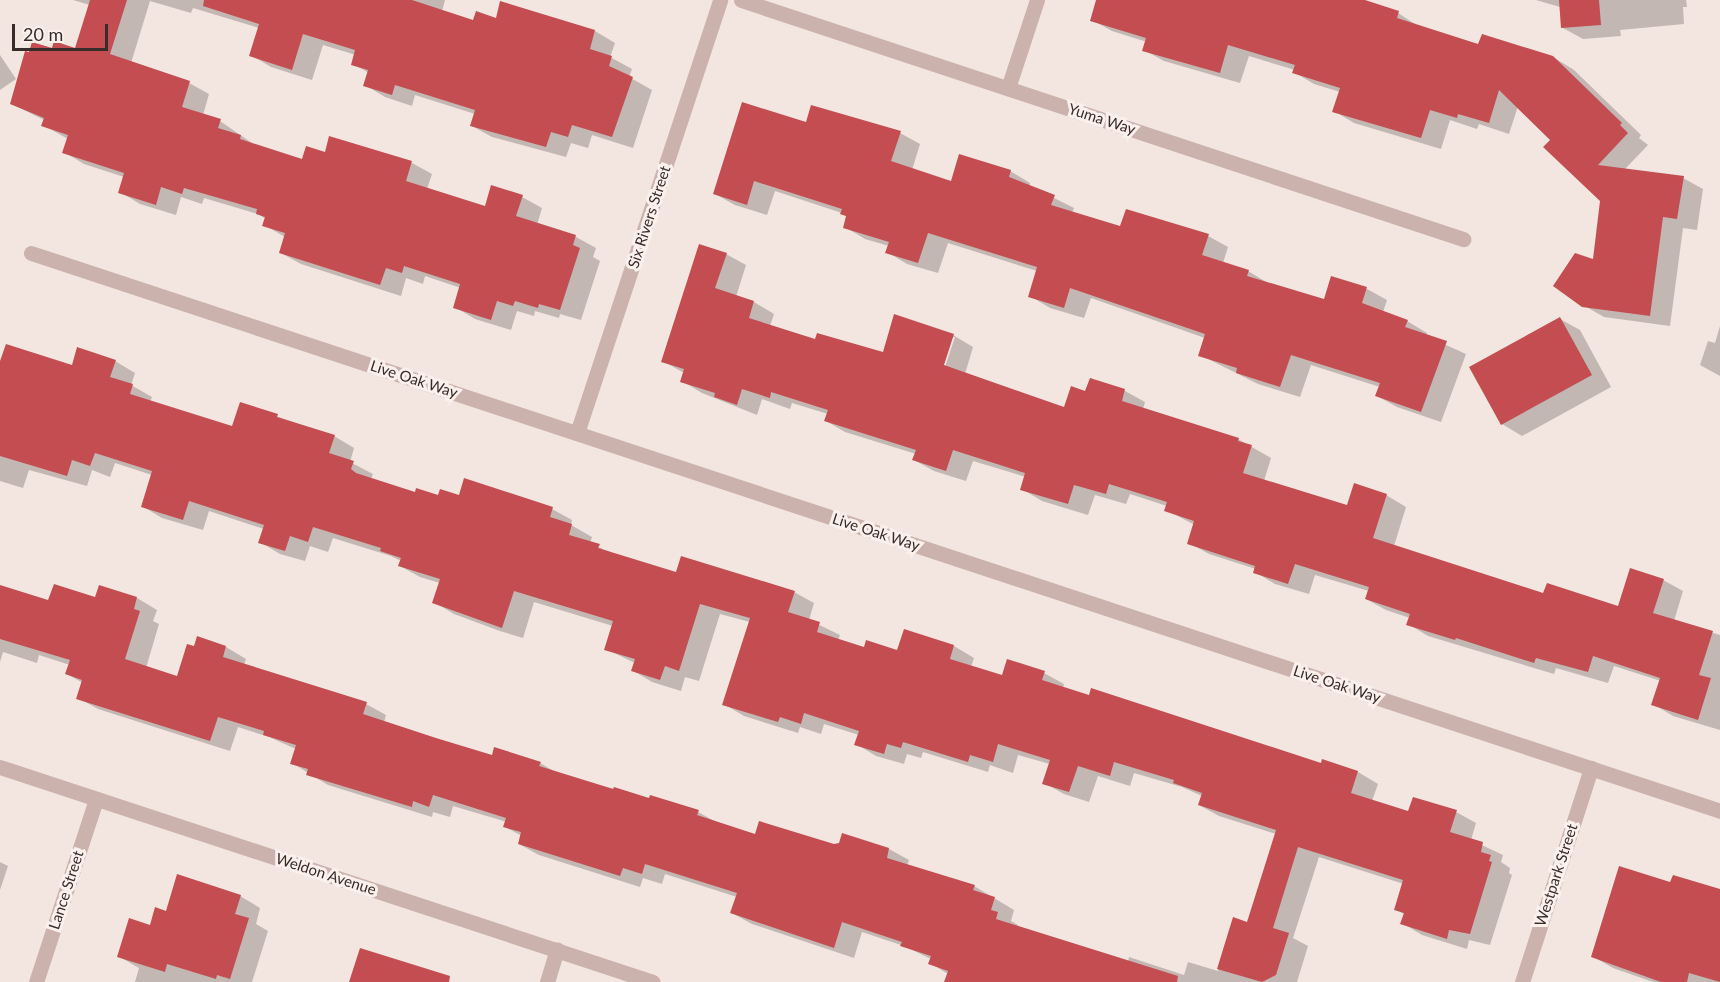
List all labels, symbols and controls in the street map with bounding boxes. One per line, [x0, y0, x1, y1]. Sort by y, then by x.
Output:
scale bar [15, 12, 111, 50]
text: 20 m [23, 23, 63, 45]
street label: Yuma Way [1066, 100, 1138, 138]
street label: Six Rivers Street [624, 164, 674, 270]
street label: Live Oak Way [368, 356, 460, 402]
street label: Live Oak Way [830, 509, 922, 555]
street label: Live Oak Way [1291, 661, 1383, 707]
street label: Westpark Street [1531, 821, 1581, 929]
street label: Lance Street [45, 848, 87, 932]
street label: Weldon Avenue [273, 849, 379, 899]

